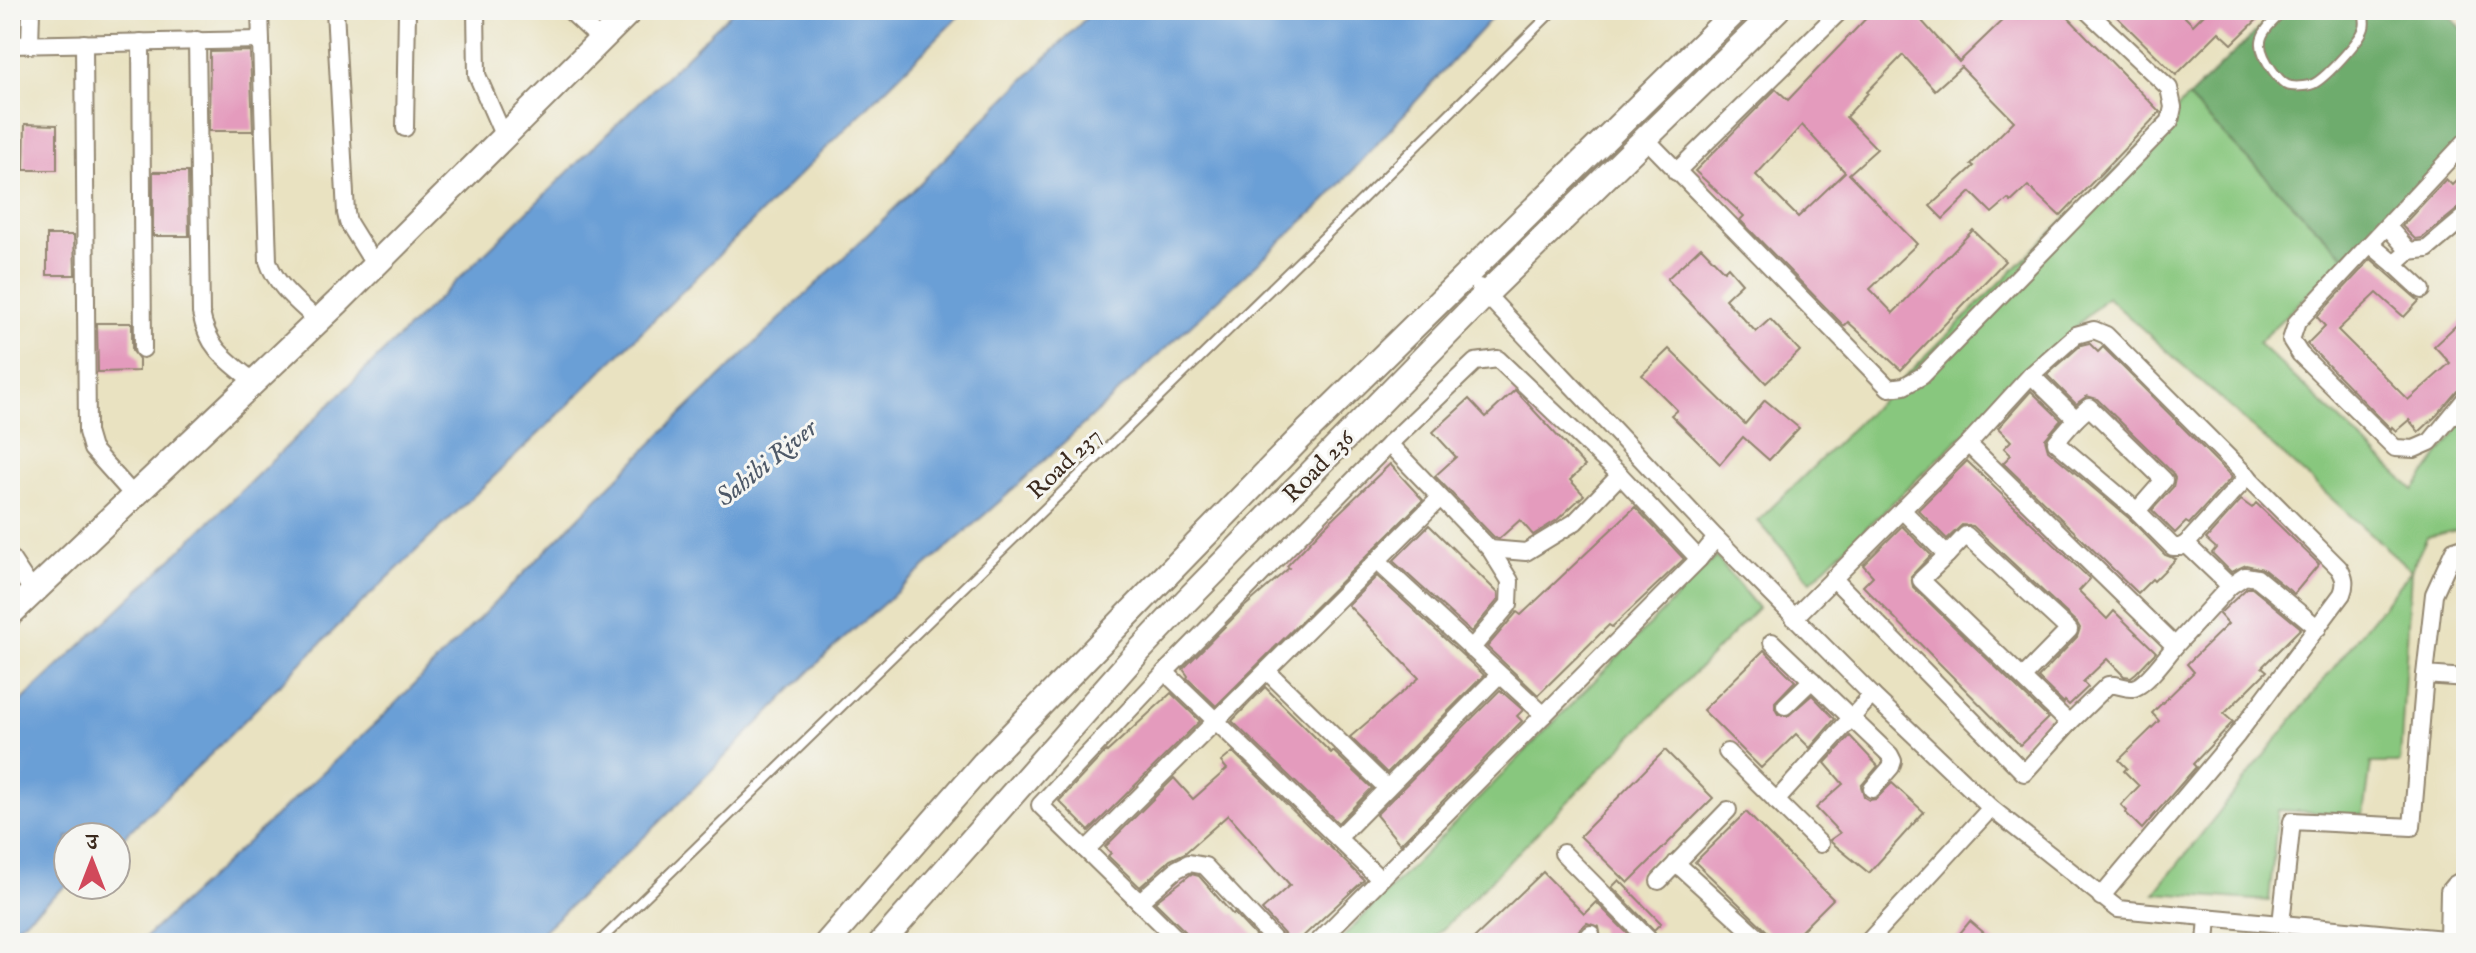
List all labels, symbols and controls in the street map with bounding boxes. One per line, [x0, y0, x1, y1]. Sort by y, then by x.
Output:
water label: Sahibi River [710, 412, 825, 514]
street label: Road 237 [1022, 421, 1109, 507]
street label: Road 236 [1277, 423, 1362, 510]
north arrow [52, 821, 132, 901]
text: उ [84, 829, 99, 857]

